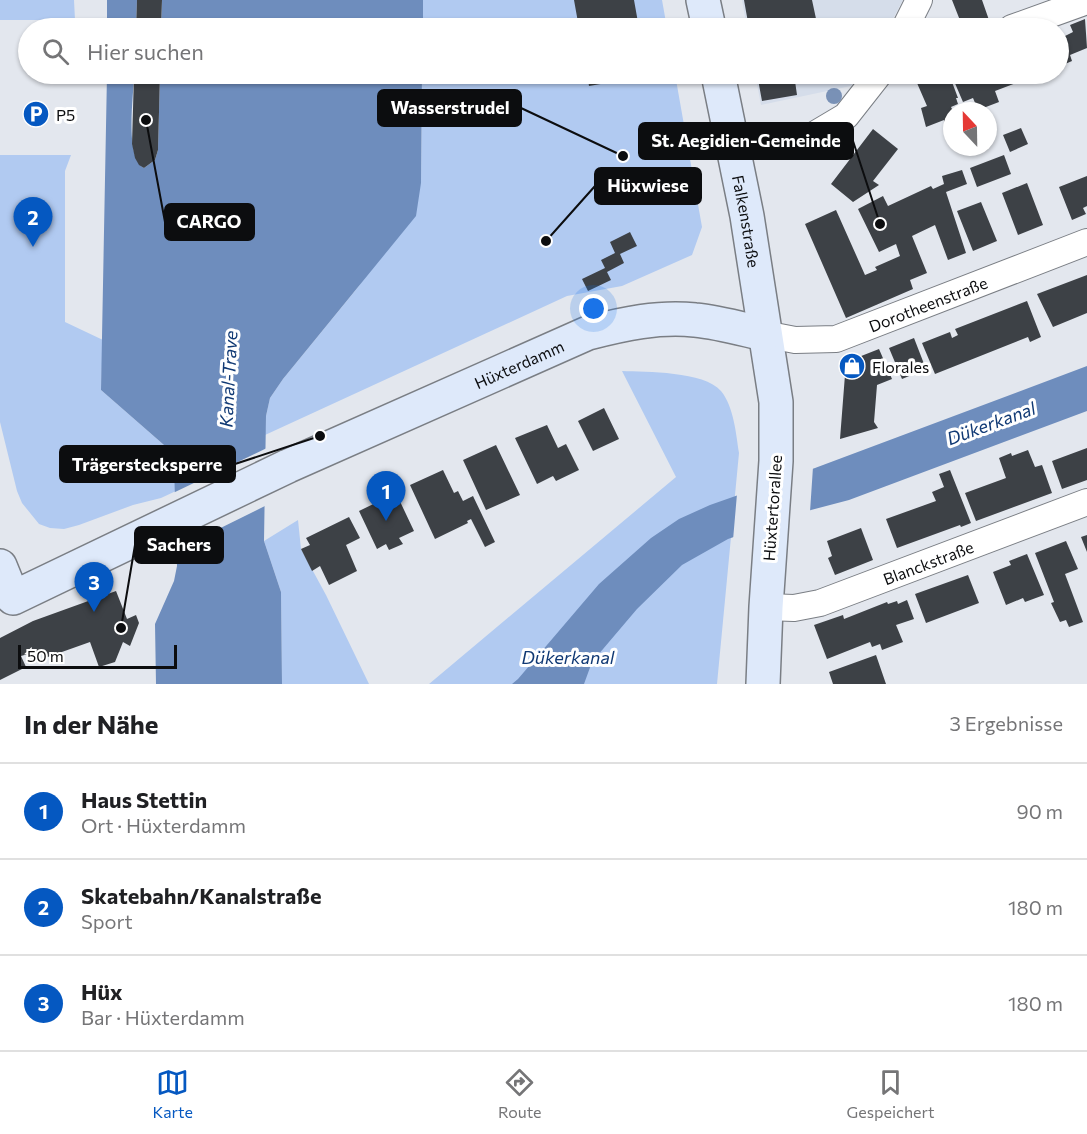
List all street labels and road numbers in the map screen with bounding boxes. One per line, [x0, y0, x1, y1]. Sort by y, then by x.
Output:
street label: Falkenstraße [729, 173, 764, 269]
street label: Dorotheenstraße [866, 272, 990, 335]
street label: Hüxterdamm [471, 336, 567, 392]
street label: Hüxtertorallee [759, 454, 785, 562]
street label: Blanckstraße [880, 536, 976, 588]

